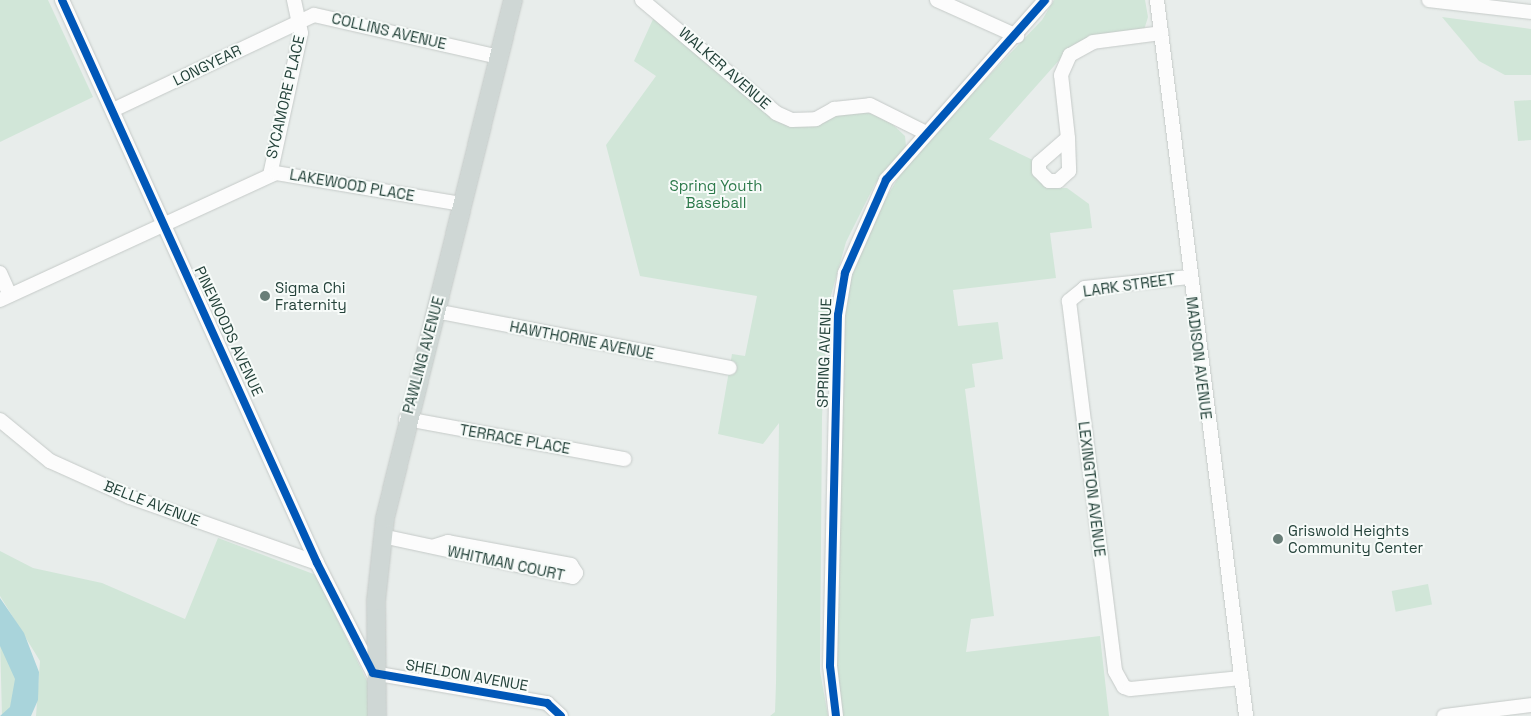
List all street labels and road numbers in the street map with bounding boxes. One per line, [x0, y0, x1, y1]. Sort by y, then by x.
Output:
street label: COLLINS AVENUE [330, 9, 448, 53]
street label: WALKER AVENUE [675, 23, 775, 113]
street label: SYCAMORE PLACE [262, 34, 308, 160]
street label: LONGYEAR [170, 41, 244, 89]
street label: LAKEWOOD PLACE [288, 165, 416, 205]
street label: PINEWOODS AVENUE [191, 263, 267, 399]
street label: LARK STREET [1082, 270, 1176, 300]
street label: PAWLING AVENUE [399, 294, 447, 416]
street label: MADISON AVENUE [1183, 295, 1215, 421]
street label: SPRING AVENUE [813, 298, 835, 408]
street label: HAWTHORNE AVENUE [508, 317, 656, 363]
street label: TERRACE PLACE [458, 420, 572, 458]
street label: LEXINGTON AVENUE [1075, 420, 1109, 558]
street label: BELLE AVENUE [101, 476, 203, 530]
street label: WHITMAN COURT [446, 542, 566, 584]
street label: SHELDON AVENUE [404, 655, 530, 695]

